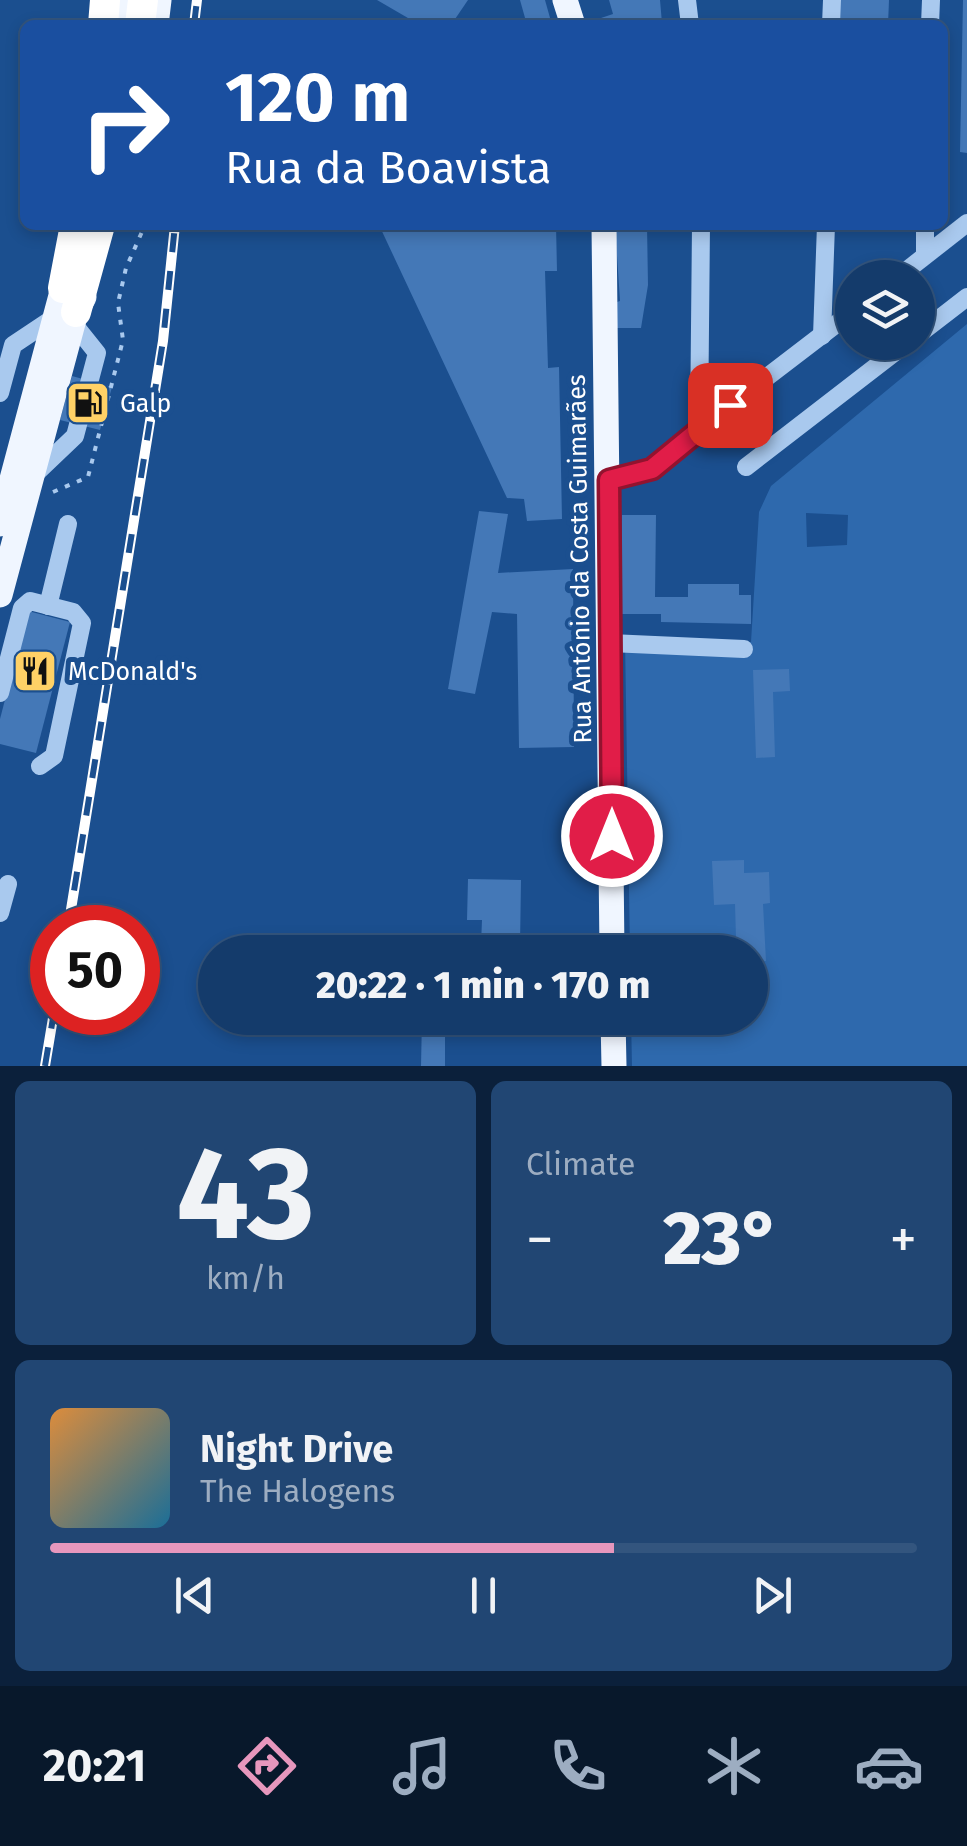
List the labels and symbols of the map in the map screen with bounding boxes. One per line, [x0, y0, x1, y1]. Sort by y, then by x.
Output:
pin [688, 363, 773, 448]
street label: Rua António da Costa Guimarães [562, 374, 598, 744]
fuel station icon: Galp [65, 380, 111, 426]
place label: Galp [120, 389, 171, 419]
restaurant icon: McDonald's [12, 648, 58, 694]
place label: McDonald's [68, 657, 197, 687]
position arrow [560, 784, 664, 888]
speed limit sign: 50 [30, 905, 160, 1035]

